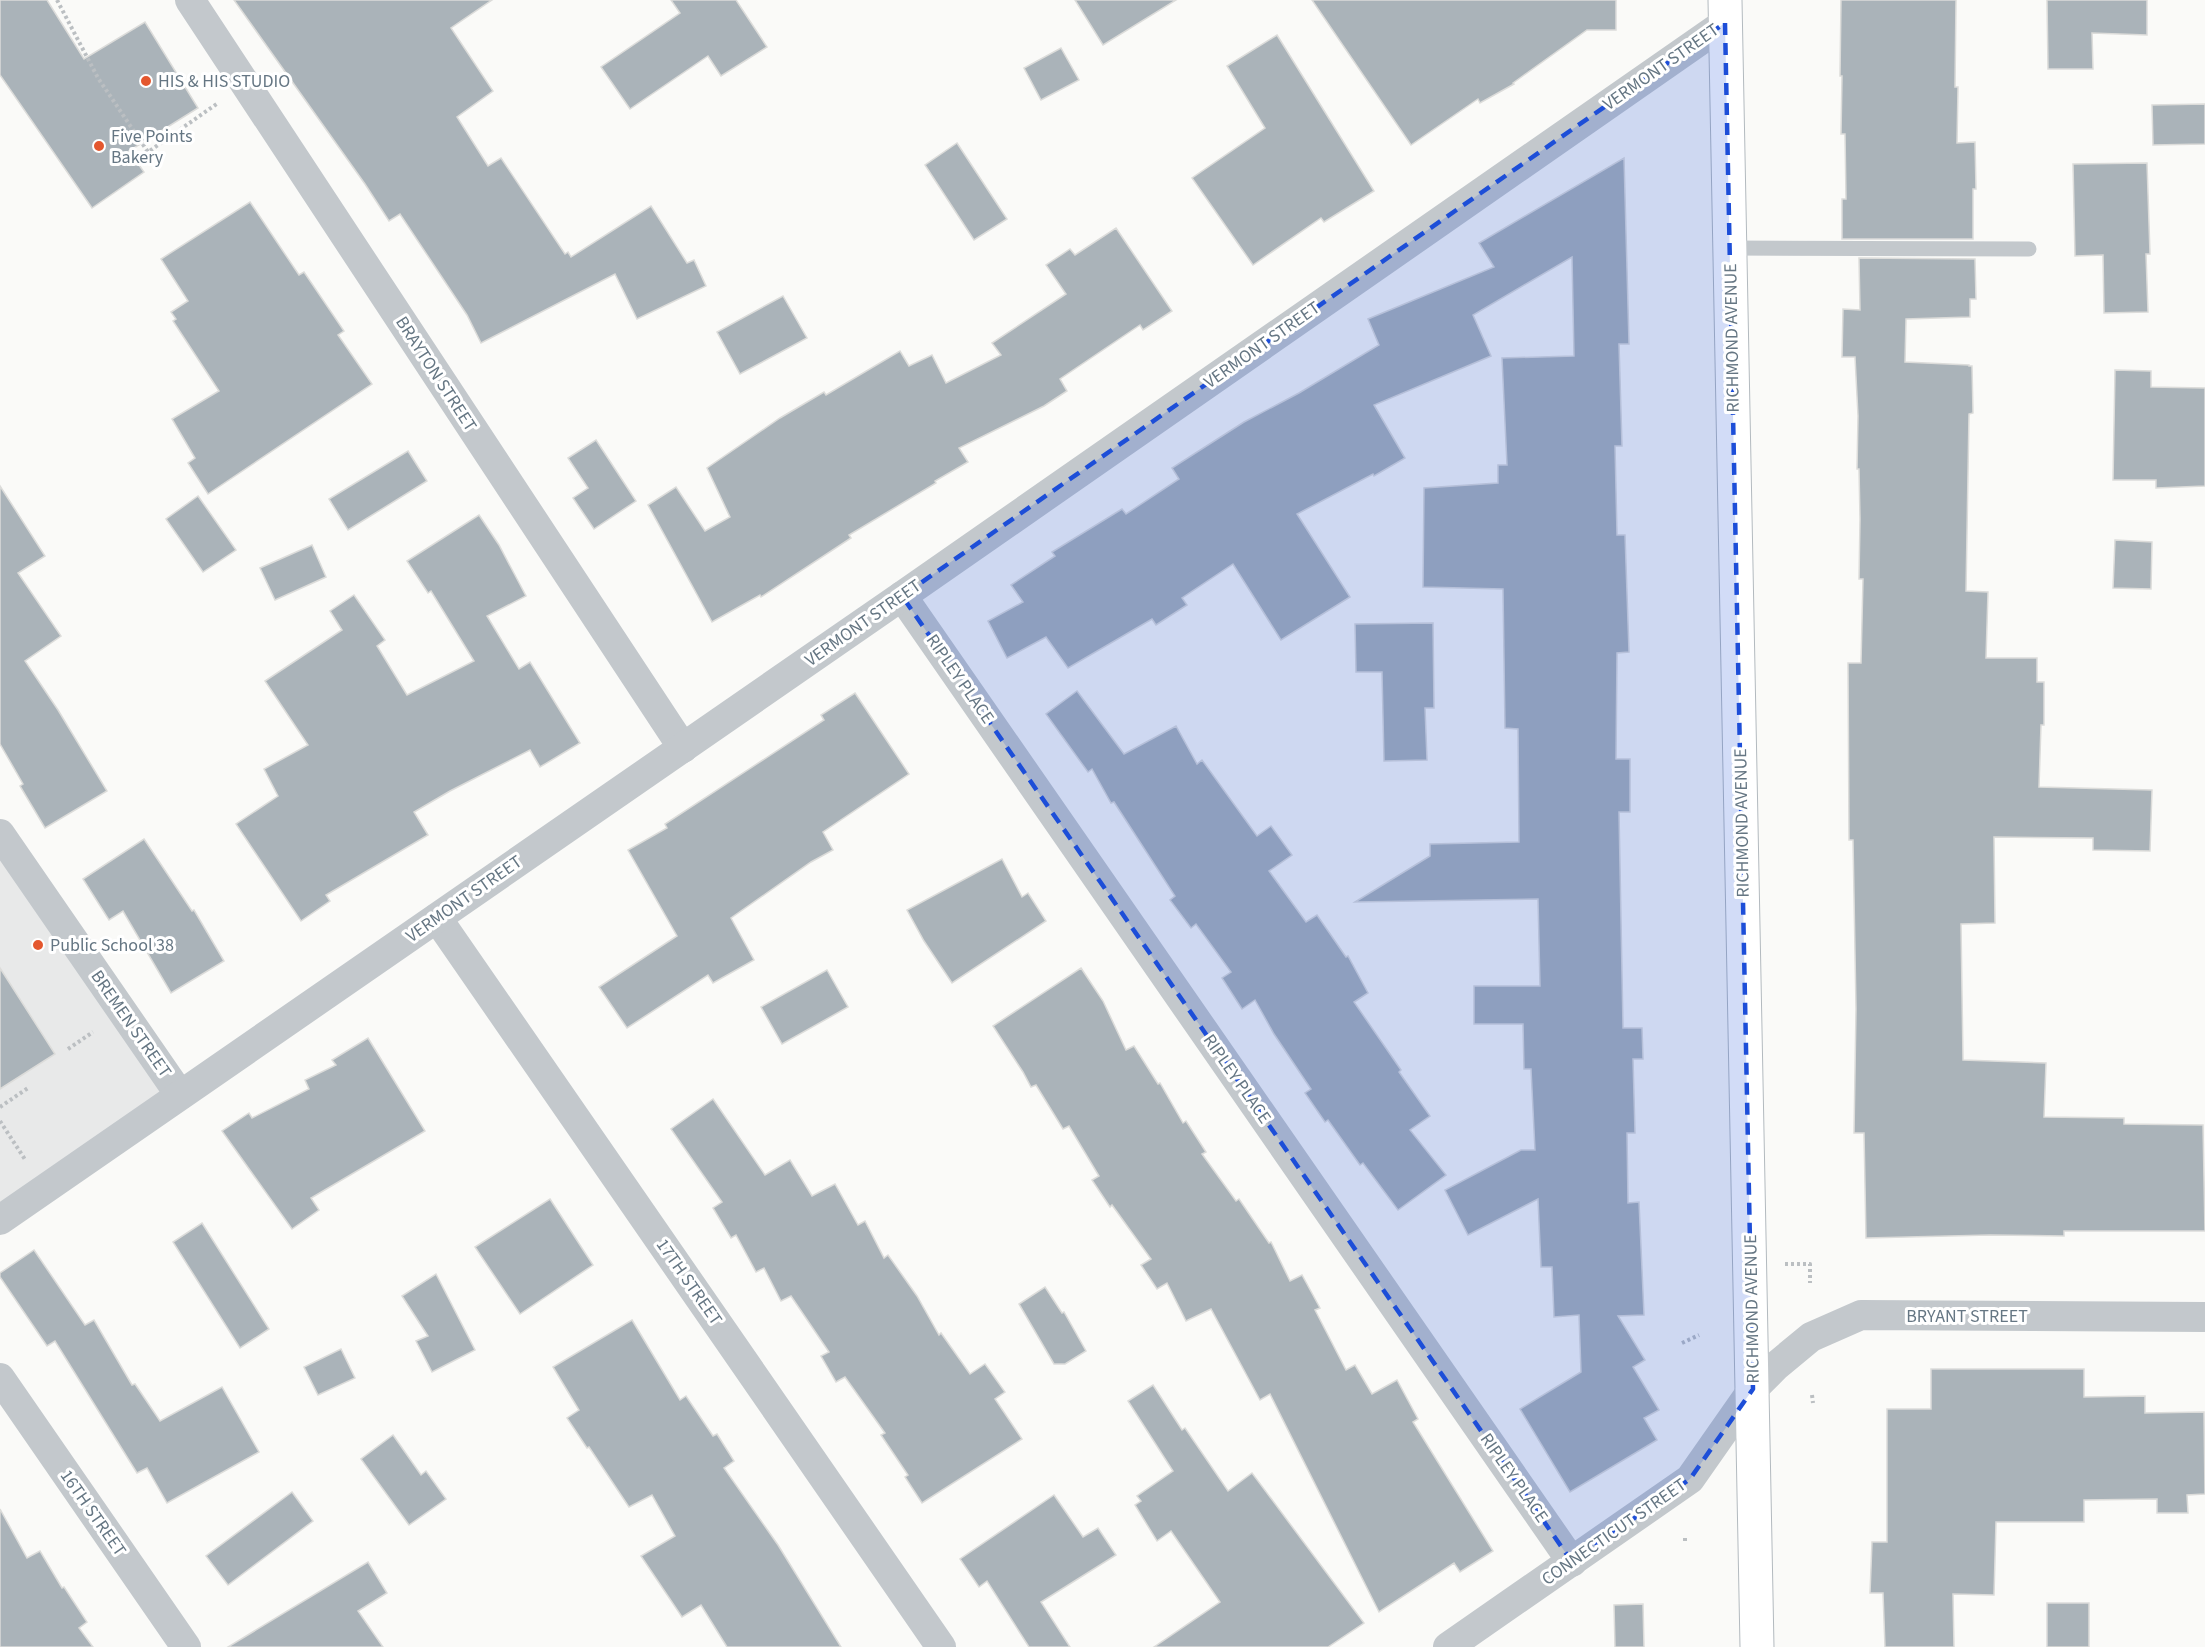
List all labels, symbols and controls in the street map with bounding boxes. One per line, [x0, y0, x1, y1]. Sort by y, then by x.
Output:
street label: VERMONT STREET [1598, 17, 1724, 116]
place label: HIS & HIS STUDIO [158, 69, 290, 94]
marker: HIS & HIS STUDIO [139, 74, 153, 88]
place label: Five Points Bakery [111, 124, 192, 170]
marker: Five Points Bakery [92, 139, 106, 153]
street label: RICHMOND AVENUE [1718, 263, 1746, 413]
street label: VERMONT STREET [1199, 295, 1325, 394]
street label: BRAYTON STREET [389, 312, 483, 437]
street label: VERMONT STREET [800, 573, 926, 672]
street label: RIPLEY PLACE [920, 629, 1000, 729]
street label: RICHMOND AVENUE [1728, 748, 1756, 898]
street label: VERMONT STREET [401, 849, 527, 948]
place label: Public School 38 [50, 933, 174, 958]
marker: Public School 38 [31, 938, 45, 952]
street label: BREMEN STREET [85, 965, 178, 1083]
street label: RIPLEY PLACE [1197, 1029, 1277, 1129]
street label: 17TH STREET [650, 1234, 728, 1331]
street label: RICHMOND AVENUE [1738, 1234, 1766, 1384]
street label: BRYANT STREET [1906, 1304, 2028, 1329]
street label: RIPLEY PLACE [1474, 1428, 1554, 1528]
street label: 16TH STREET [54, 1465, 132, 1562]
street label: CONNECTICUT STREET [1537, 1472, 1692, 1591]

